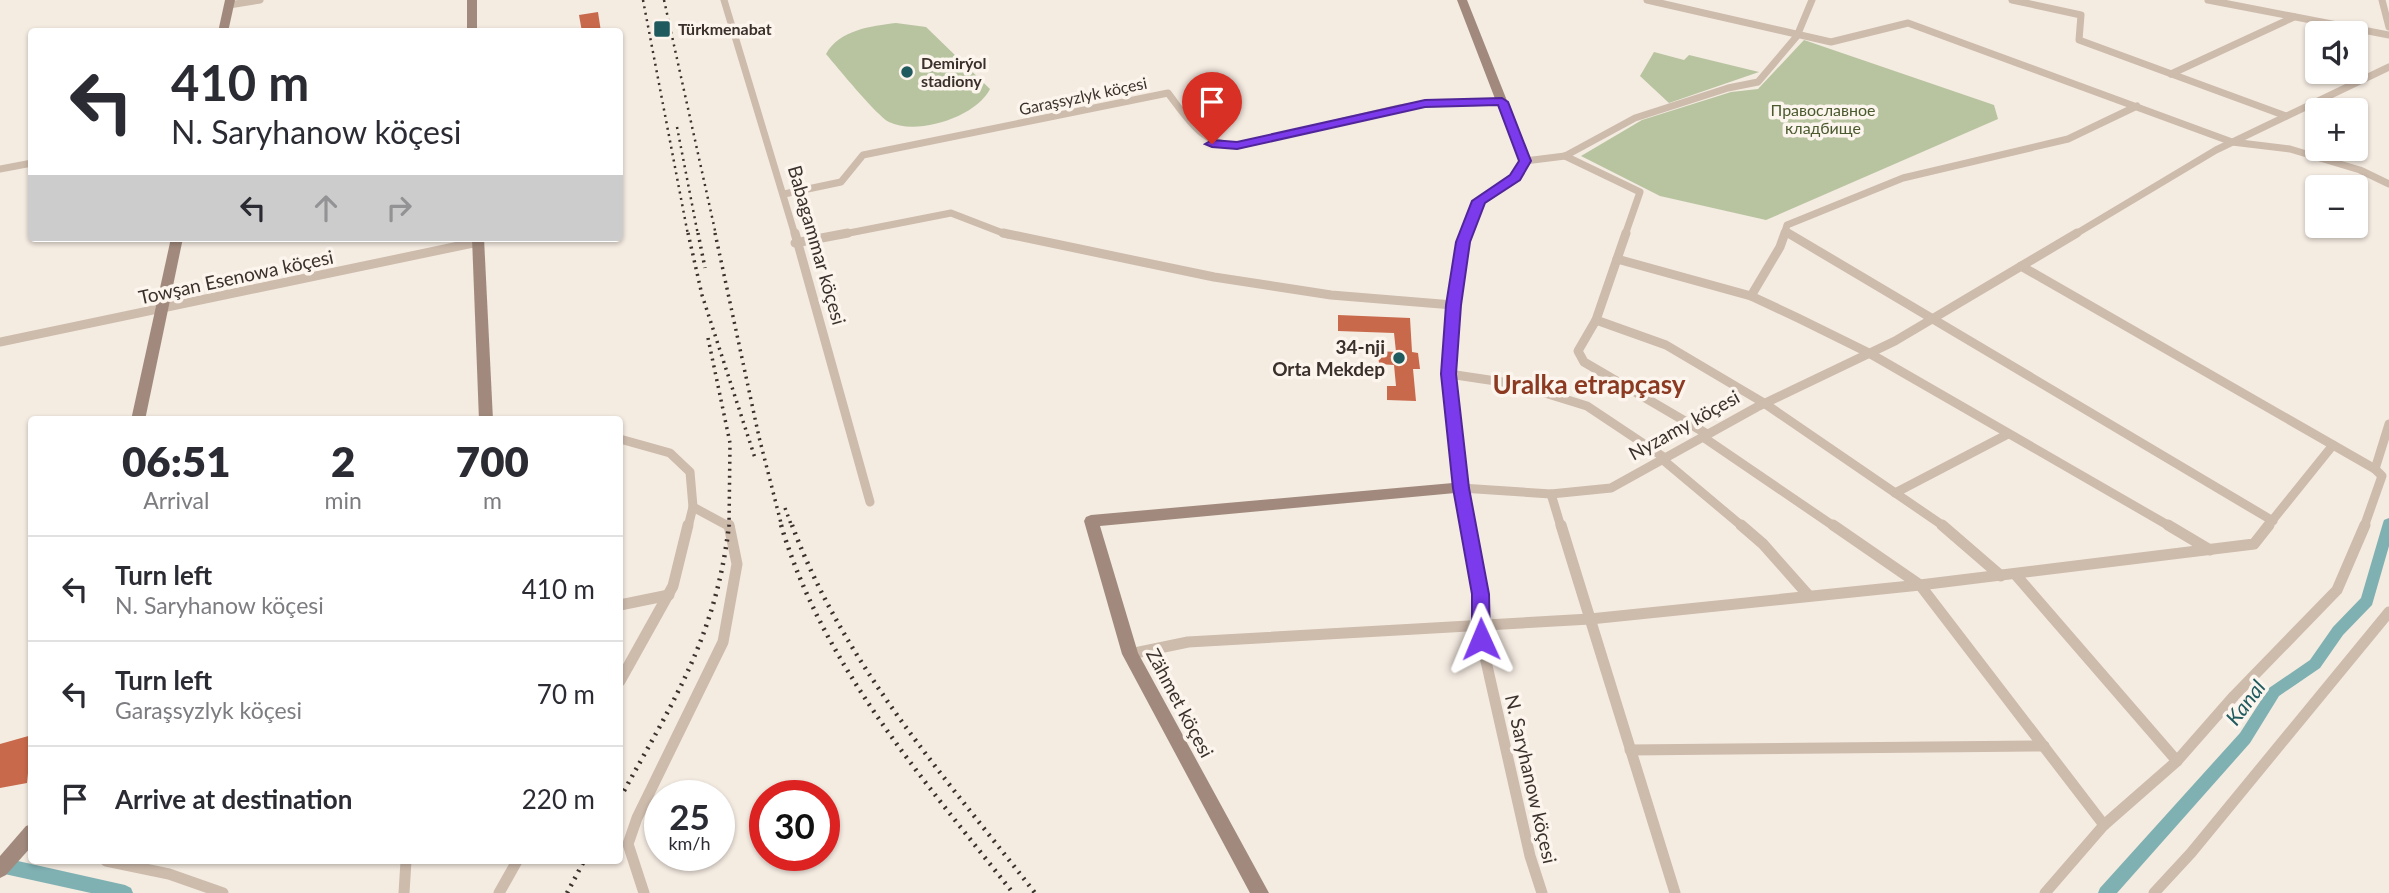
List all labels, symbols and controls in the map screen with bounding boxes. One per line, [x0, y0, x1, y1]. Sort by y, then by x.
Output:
marker: Türkmenabat [652, 19, 672, 39]
place label: Türkmenabat [678, 19, 772, 38]
map controls [2305, 21, 2368, 238]
button: sound [2305, 21, 2368, 84]
text: 410 m [171, 53, 309, 111]
place label: Demirýol stadiony [921, 53, 986, 90]
icon: left [56, 56, 147, 147]
marker: Demirýol stadiony [899, 64, 915, 80]
pin [1182, 72, 1242, 144]
street label: Garaşsyzlyk köçesi [1017, 73, 1149, 118]
icon: arrive [1193, 83, 1231, 121]
button: + [2305, 98, 2368, 161]
park label: Православное кладбище [1771, 100, 1876, 137]
text: N. Saryhanow köçesi [171, 112, 461, 151]
street label: Babagammar köçesi [784, 163, 851, 327]
button: − [2305, 175, 2368, 238]
icon: left [234, 189, 272, 227]
icon: ahead [307, 189, 345, 227]
icon: right [380, 189, 418, 227]
street label: Towşan Esenowa köçesi [136, 245, 335, 308]
place label: 34-nji Orta Mekdep [1272, 335, 1385, 380]
marker: 34-nji Orta Mekdep [1391, 350, 1407, 366]
district label: Uralka etrapçasy [1492, 368, 1686, 400]
street label: Nyzamy köçesi [1624, 385, 1743, 465]
text: 06:51 [122, 436, 231, 486]
text: 2 [331, 436, 355, 486]
text: 700 [456, 436, 529, 486]
text: Arrival [143, 486, 209, 514]
text: min [325, 486, 362, 514]
text: m [483, 486, 502, 514]
text: Turn left [115, 559, 212, 591]
icon: left [56, 570, 94, 608]
text: 410 m [522, 573, 595, 605]
text: N. Saryhanow köçesi [115, 591, 324, 619]
position arrow [1444, 602, 1518, 676]
street label: Zähmet köçesi [1142, 644, 1219, 761]
text: Turn left [115, 664, 212, 696]
water label: Kanal [2220, 674, 2270, 729]
icon: left [56, 675, 94, 713]
text: 70 m [537, 678, 595, 710]
street label: N. Saryhanow köçesi [1501, 692, 1562, 866]
text: Garaşsyzlyk köçesi [115, 696, 302, 724]
icon: arrive [56, 780, 94, 818]
speed limit sign: 30 [749, 780, 840, 871]
text: Arrive at destination [115, 783, 352, 815]
text: 220 m [522, 783, 595, 815]
text: 25 [669, 795, 710, 837]
text: km/h [668, 832, 711, 854]

